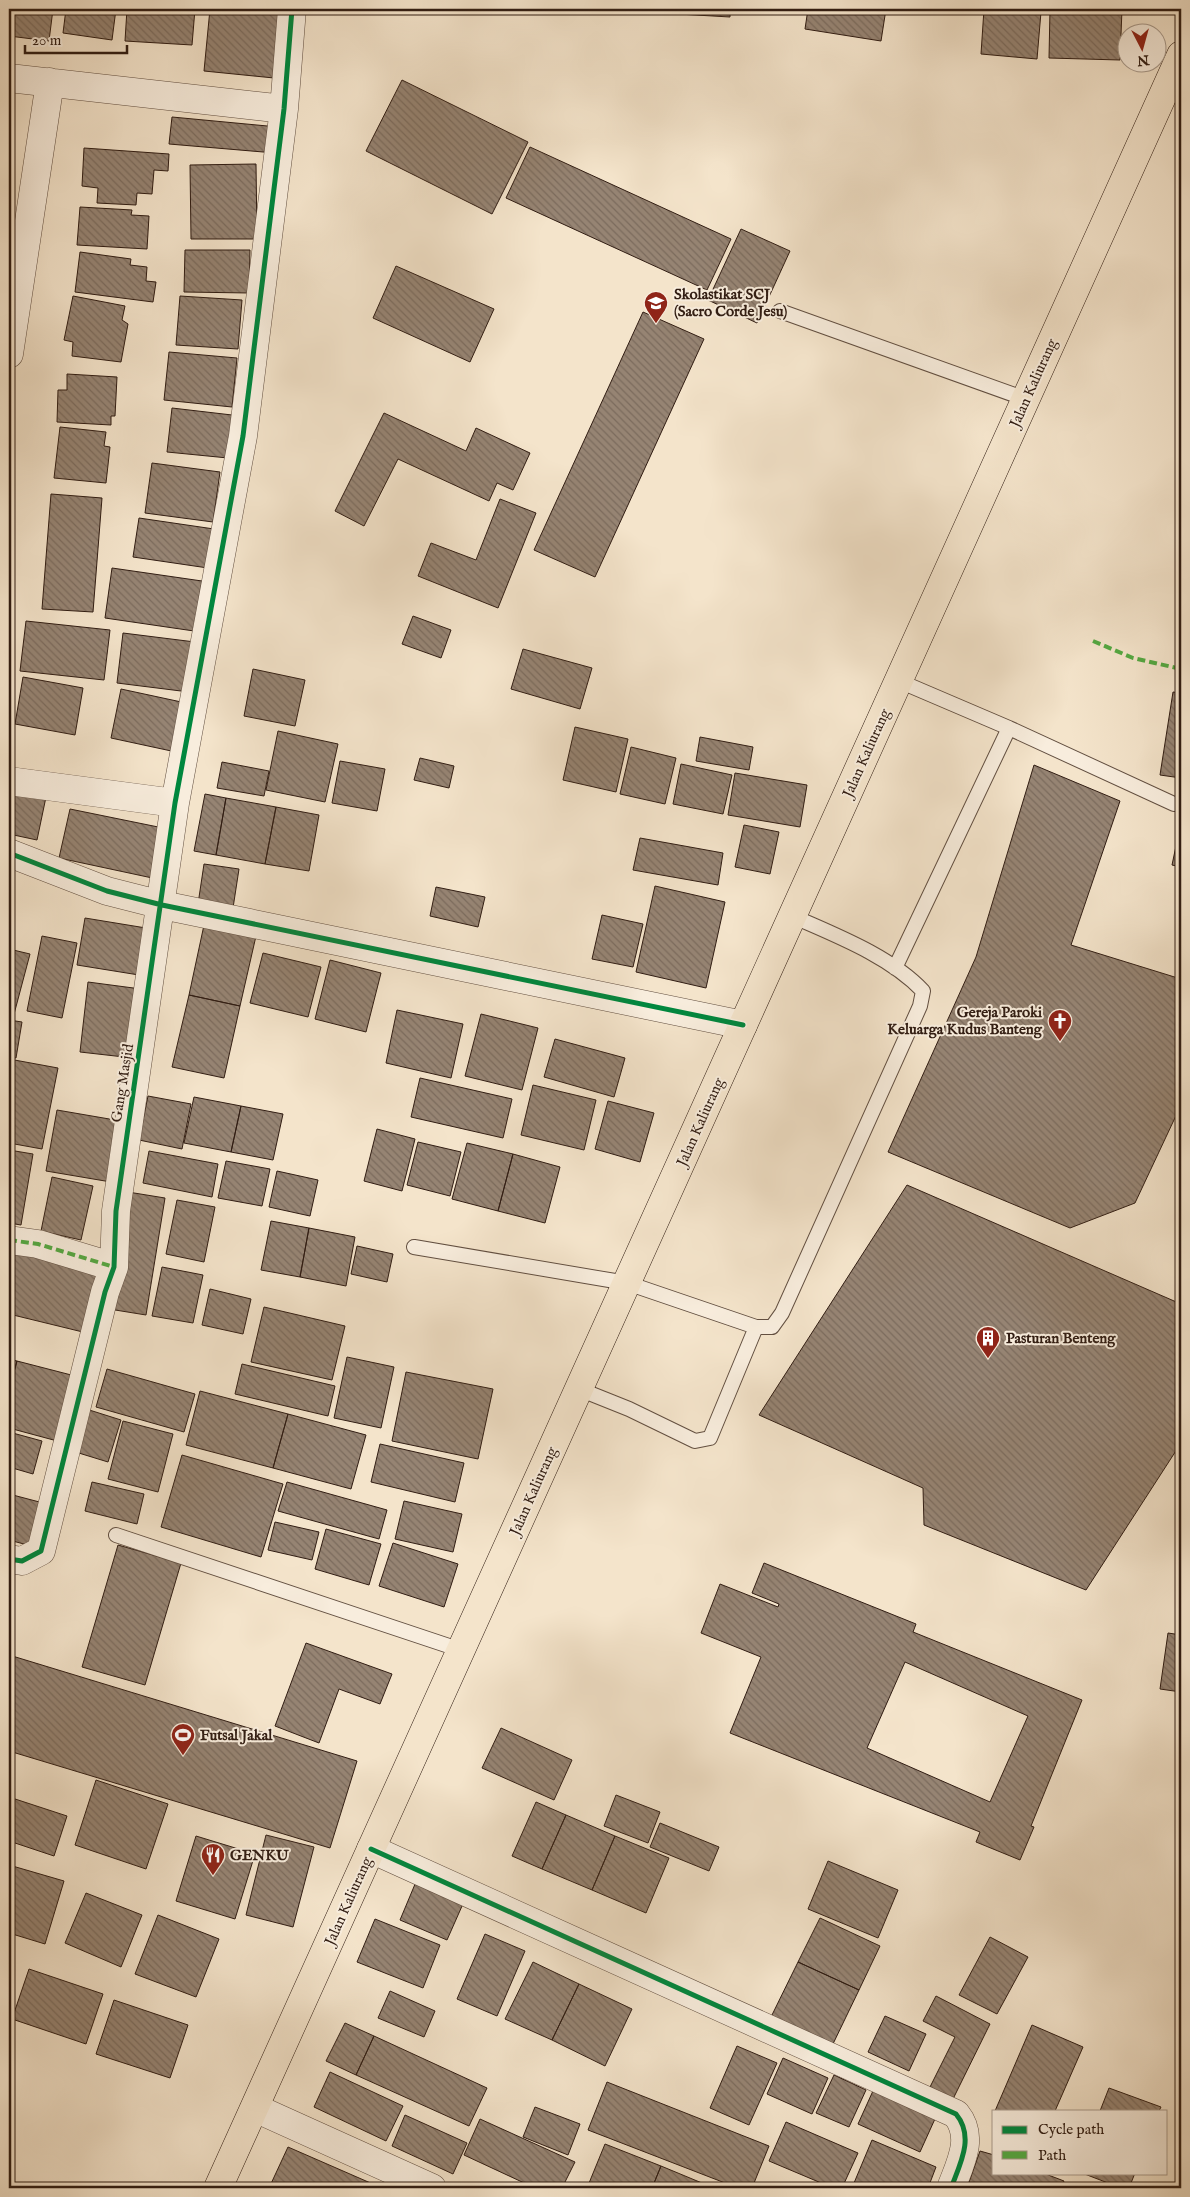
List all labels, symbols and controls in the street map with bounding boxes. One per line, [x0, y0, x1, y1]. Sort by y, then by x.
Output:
scale bar [25, 22, 128, 54]
north arrow [1118, 22, 1168, 72]
text: 20 m [32, 31, 62, 50]
text: N [1136, 50, 1151, 70]
place label: Skolastikat SCJ (Sacro Corde Jesu) [674, 285, 787, 321]
school or university icon: Skolastikat SCJ (Sacro Corde Jesu) [643, 290, 669, 324]
street label: Jalan Kaliurang [1005, 335, 1062, 432]
street label: Jalan Kaliurang [838, 705, 895, 802]
place label: Gereja Paroki Keluarga Kudus Banteng [887, 1003, 1043, 1039]
church icon: Gereja Paroki Keluarga Kudus Banteng [1047, 1008, 1073, 1042]
street label: Gang Masjid [107, 1042, 138, 1124]
street label: Jalan Kaliurang [672, 1074, 729, 1171]
building icon: Pasturan Benteng [975, 1325, 1001, 1359]
place label: Pasturan Benteng [1006, 1329, 1116, 1348]
street label: Jalan Kaliurang [505, 1443, 562, 1540]
sports icon: Futsal Jakal [170, 1722, 196, 1756]
place label: Futsal Jakal [200, 1726, 273, 1745]
restaurant icon: GENKU [200, 1842, 226, 1876]
place label: GENKU [230, 1846, 290, 1865]
street label: Jalan Kaliurang [320, 1853, 377, 1950]
legend [992, 2110, 1168, 2174]
text: Cycle path [1038, 2120, 1104, 2139]
text: Path [1038, 2146, 1066, 2165]

